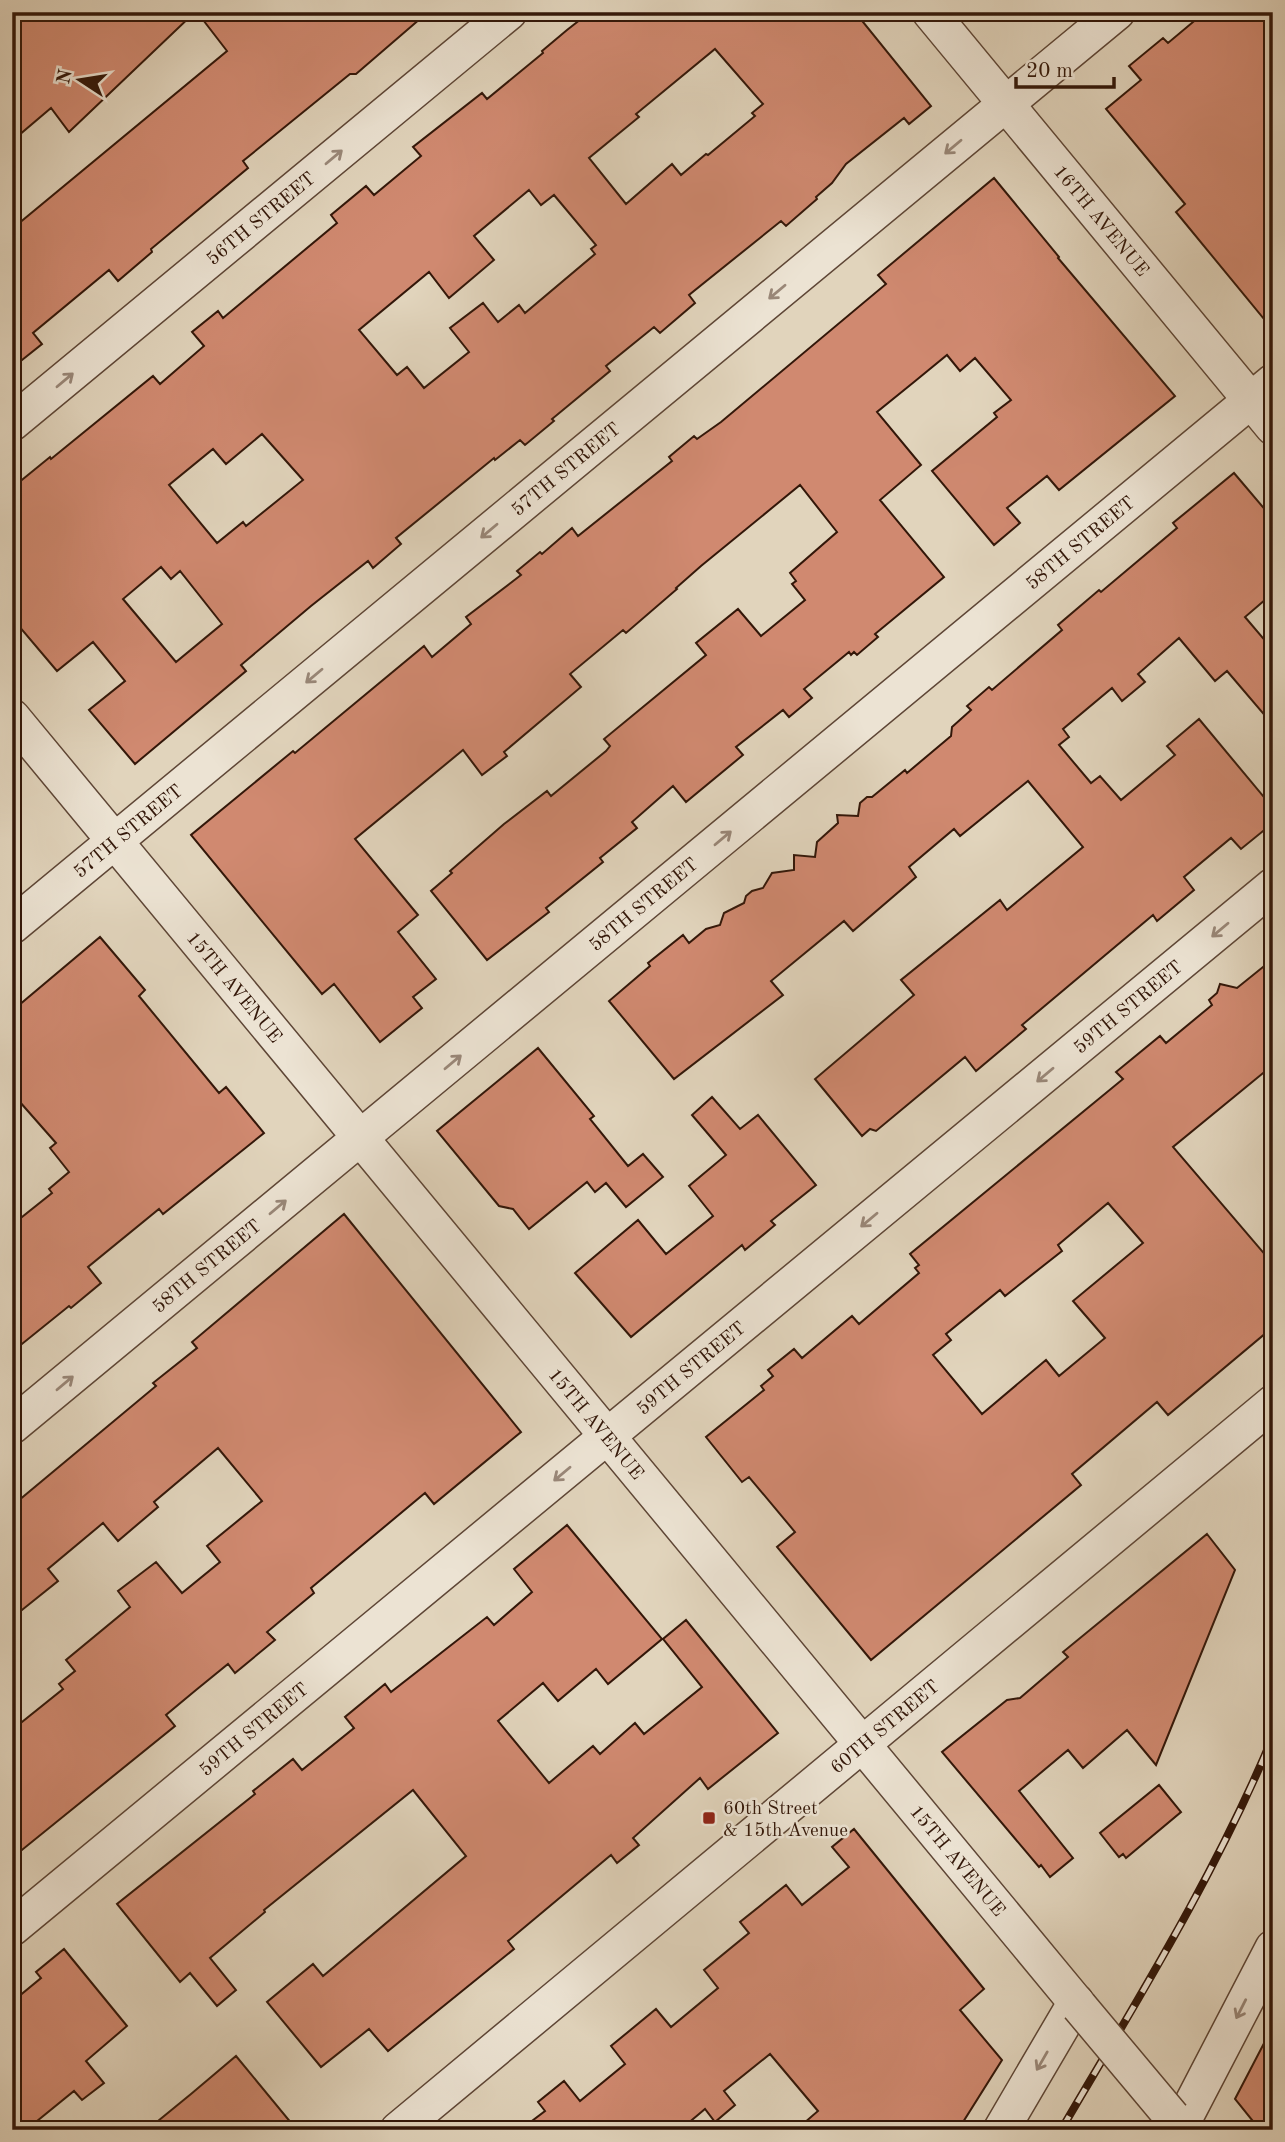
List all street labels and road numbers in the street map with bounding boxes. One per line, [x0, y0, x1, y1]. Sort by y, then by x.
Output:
street label: 16TH AVENUE [1049, 163, 1151, 281]
street label: 56TH STREET [204, 169, 320, 270]
street label: 57TH STREET [509, 420, 625, 521]
street label: 58TH STREET [1023, 494, 1139, 594]
street label: 57TH STREET [71, 782, 187, 883]
street label: 58TH STREET [586, 855, 702, 956]
street label: 15TH AVENUE [182, 929, 284, 1047]
street label: 59TH STREET [1071, 958, 1187, 1058]
street label: 58TH STREET [150, 1217, 266, 1318]
street label: 59TH STREET [634, 1319, 750, 1420]
street label: 15TH AVENUE [544, 1366, 646, 1484]
street label: 60TH STREET [828, 1678, 944, 1778]
street label: 59TH STREET [197, 1680, 313, 1781]
street label: 15TH AVENUE [905, 1803, 1008, 1921]

